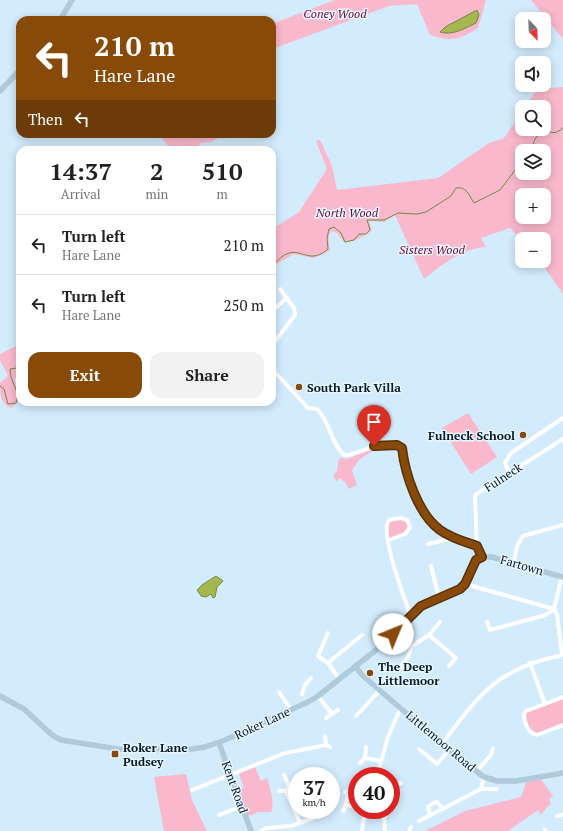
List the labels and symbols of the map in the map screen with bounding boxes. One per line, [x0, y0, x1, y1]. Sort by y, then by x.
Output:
park label: Coney Wood [303, 6, 367, 21]
north arrow [515, 12, 551, 48]
park label: North Wood [315, 205, 379, 220]
park label: Sisters Wood [399, 242, 466, 257]
place label: South Park Villa [307, 380, 401, 395]
marker: South Park Villa [294, 382, 304, 392]
pin [357, 405, 391, 446]
place label: Fulneck School [428, 428, 515, 443]
marker: Fulneck School [518, 430, 528, 440]
street label: Fulneck [481, 459, 525, 495]
street label: Fartown [499, 552, 545, 578]
position arrow [372, 613, 414, 655]
place label: The Deep Littlemoor [378, 659, 440, 688]
marker: The Deep Littlemoor [365, 668, 375, 678]
street label: Roker Lane [232, 704, 292, 742]
street label: Littlemoor Road [403, 707, 479, 775]
place label: Roker Lane Pudsey [123, 740, 188, 769]
marker: Roker Lane Pudsey [110, 749, 120, 759]
street label: Kent Road [219, 759, 251, 815]
speed limit sign: 40 [348, 767, 400, 819]

